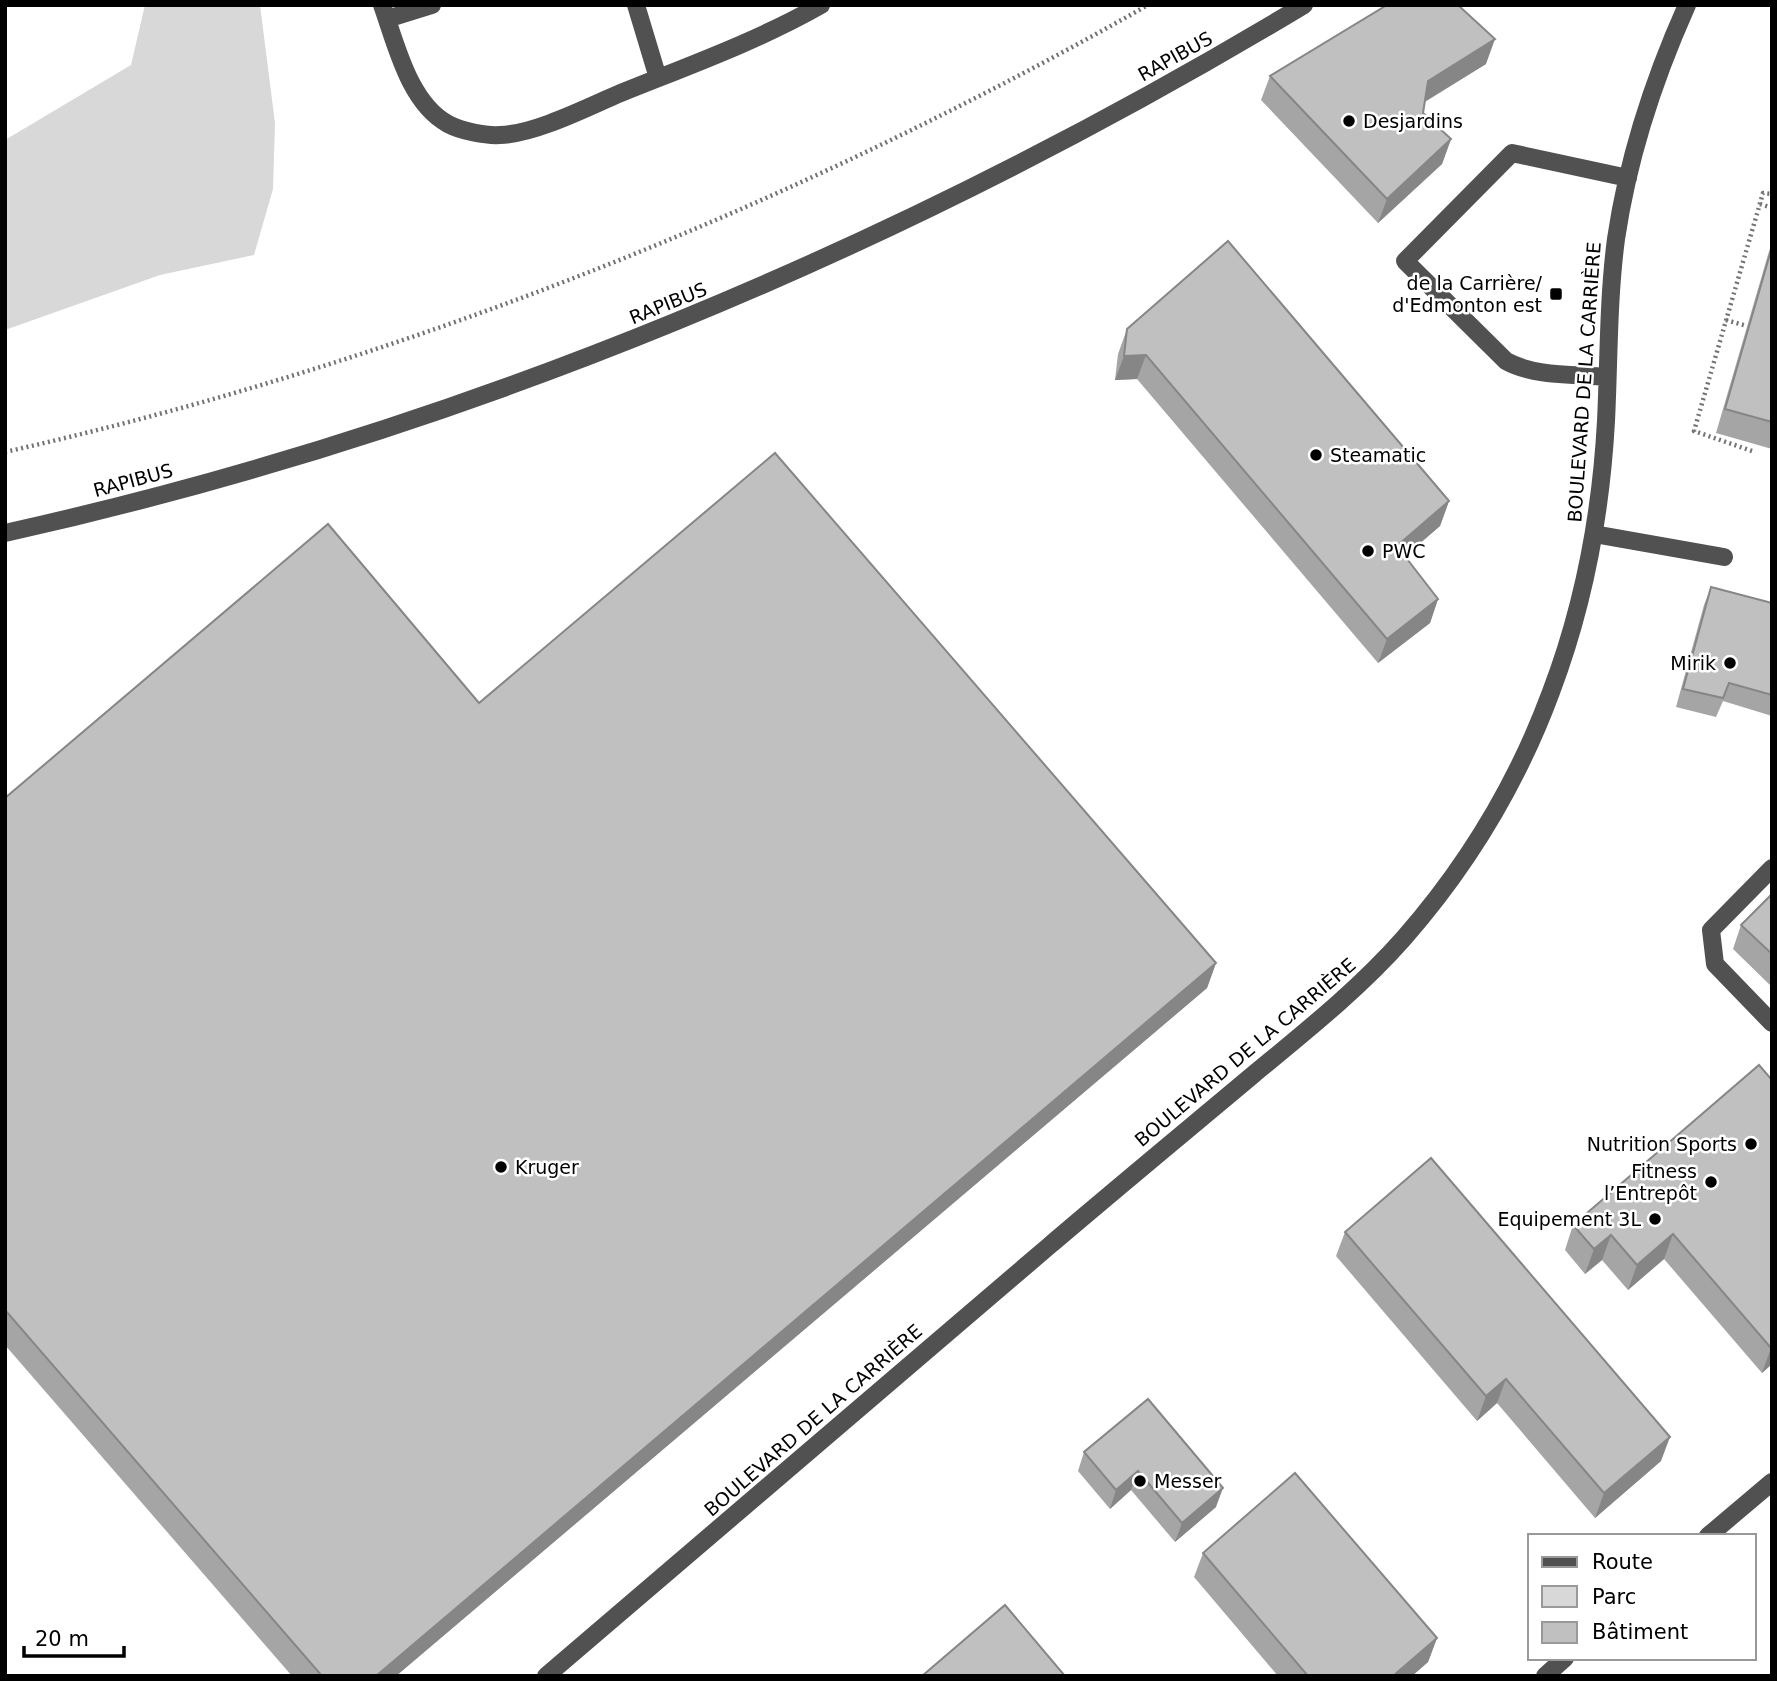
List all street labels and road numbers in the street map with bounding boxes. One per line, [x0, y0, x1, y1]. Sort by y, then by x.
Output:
street label: RAPIBUS [1134, 27, 1216, 85]
street label: BOULEVARD DE LA CARRIÈRE [1563, 241, 1605, 523]
street label: RAPIBUS [626, 278, 710, 328]
street label: RAPIBUS [91, 459, 175, 501]
street label: BOULEVARD DE LA CARRIÈRE [1130, 953, 1360, 1151]
street label: BOULEVARD DE LA CARRIÈRE [700, 1320, 926, 1520]

